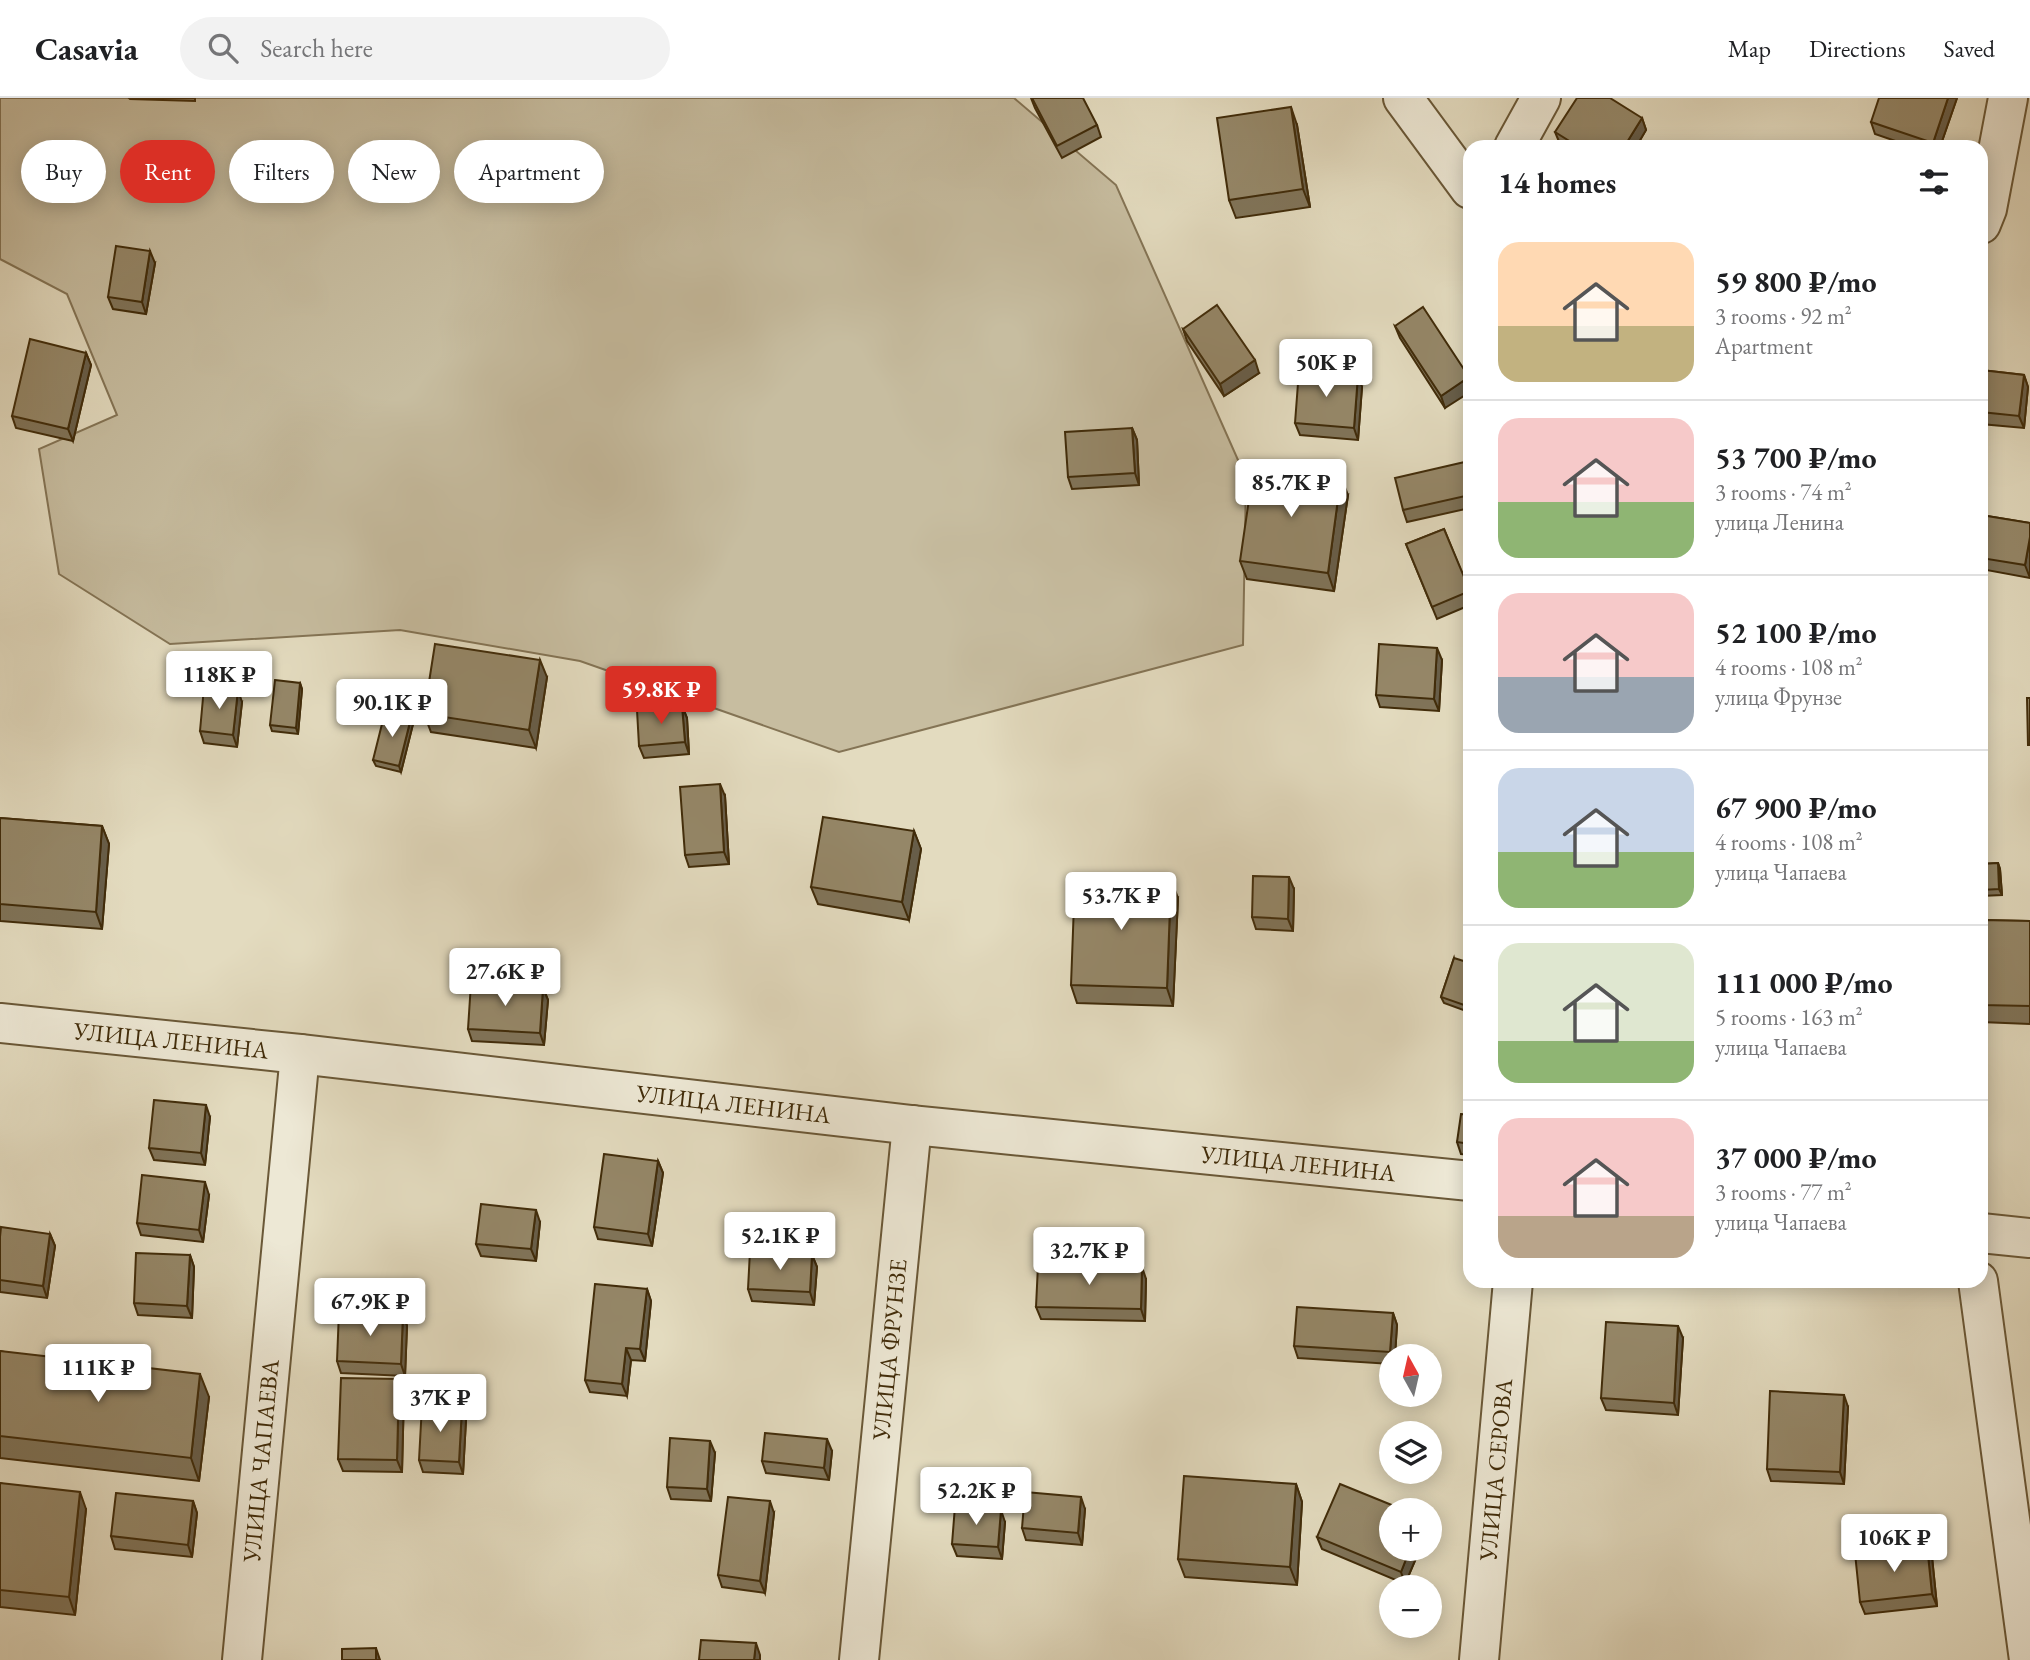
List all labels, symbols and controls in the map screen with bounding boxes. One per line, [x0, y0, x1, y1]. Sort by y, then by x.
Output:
search box [180, 17, 670, 80]
text: Casavia [35, 27, 138, 70]
icon: search [204, 29, 242, 67]
text: Search here [260, 31, 373, 65]
text: Map [1728, 33, 1771, 64]
text: Directions [1809, 33, 1906, 64]
text: Saved [1944, 33, 1995, 64]
chip: Buy [21, 140, 106, 203]
chip: Rent [120, 140, 215, 203]
chip: Filters [229, 140, 334, 203]
chip: New [348, 140, 440, 203]
chip: Apartment [454, 140, 604, 203]
text: 14 homes [1498, 163, 1616, 202]
icon: filters [1915, 163, 1953, 201]
text: 59 800 ₽/mo [1715, 262, 1877, 301]
icon: home [1554, 270, 1638, 354]
text: 3 rooms · 92 m² [1715, 301, 1852, 331]
text: Apartment [1715, 331, 1813, 361]
pin: 50K ₽ [1277, 340, 1375, 399]
text: 50K ₽ [1295, 347, 1357, 377]
text: 53 700 ₽/mo [1715, 438, 1877, 477]
icon: home [1554, 446, 1638, 530]
pin: 85.7K ₽ [1226, 460, 1356, 519]
text: 85.7K ₽ [1251, 467, 1331, 497]
text: 3 rooms · 74 m² [1715, 477, 1852, 507]
text: улица Ленина [1715, 507, 1844, 537]
text: 52 100 ₽/mo [1715, 613, 1877, 652]
icon: home [1554, 621, 1638, 705]
pin: 118K ₽ [162, 652, 276, 711]
text: 4 rooms · 108 m² [1715, 652, 1863, 682]
text: 118K ₽ [182, 659, 256, 689]
pin: 59.8K ₽ [596, 666, 726, 726]
text: 59.8K ₽ [621, 674, 701, 704]
pin: 90.1K ₽ [327, 680, 457, 739]
text: улица Фрунзе [1715, 682, 1842, 712]
text: 90.1K ₽ [352, 687, 432, 717]
text: 67 900 ₽/mo [1715, 788, 1877, 827]
icon: home [1554, 796, 1638, 880]
text: 4 rooms · 108 m² [1715, 827, 1863, 857]
text: улица Чапаева [1715, 857, 1847, 887]
pin: 53.7K ₽ [1056, 872, 1186, 932]
text: 53.7K ₽ [1081, 880, 1161, 910]
pin: 27.6K ₽ [440, 948, 570, 1008]
text: 27.6K ₽ [465, 956, 545, 986]
text: 111 000 ₽/mo [1715, 963, 1893, 1002]
icon: home [1554, 971, 1638, 1055]
text: 5 rooms · 163 m² [1715, 1002, 1863, 1032]
street label: УЛИЦА ЛЕНИНА [71, 1015, 270, 1066]
text: улица Чапаева [1715, 1032, 1847, 1062]
street label: УЛИЦА ЛЕНИНА [634, 1077, 833, 1130]
street label: УЛИЦА ЛЕНИНА [1199, 1138, 1398, 1188]
text: 37 000 ₽/mo [1715, 1138, 1877, 1177]
icon: home [1554, 1146, 1638, 1230]
text: 3 rooms · 77 m² [1715, 1177, 1852, 1207]
text: улица Чапаева [1715, 1207, 1847, 1237]
pin: 52.1K ₽ [715, 1212, 845, 1272]
text: 52.1K ₽ [740, 1220, 820, 1250]
pin: 32.7K ₽ [1024, 1228, 1154, 1287]
text: 32.7K ₽ [1049, 1235, 1129, 1265]
street label: УЛИЦА ФРУНЗЕ [865, 1257, 914, 1443]
pin: 67.9K ₽ [305, 1278, 435, 1338]
text: 67.9K ₽ [330, 1286, 410, 1316]
pin: 111K ₽ [41, 1344, 155, 1404]
north arrow [1379, 1344, 1442, 1407]
map controls [1379, 1344, 1442, 1638]
text: 111K ₽ [61, 1352, 135, 1382]
street label: УЛИЦА ЧАПАЕВА [235, 1358, 286, 1565]
pin: 37K ₽ [391, 1374, 489, 1434]
street label: УЛИЦА СЕРОВА [1472, 1377, 1519, 1563]
text: 37K ₽ [409, 1382, 471, 1412]
button: layers [1379, 1421, 1442, 1484]
pin: 52.2K ₽ [911, 1468, 1041, 1527]
text: 52.2K ₽ [936, 1475, 1016, 1505]
button: + [1379, 1498, 1442, 1561]
pin: 106K ₽ [1837, 1514, 1951, 1574]
text: 106K ₽ [1857, 1522, 1931, 1552]
button: − [1379, 1575, 1442, 1638]

